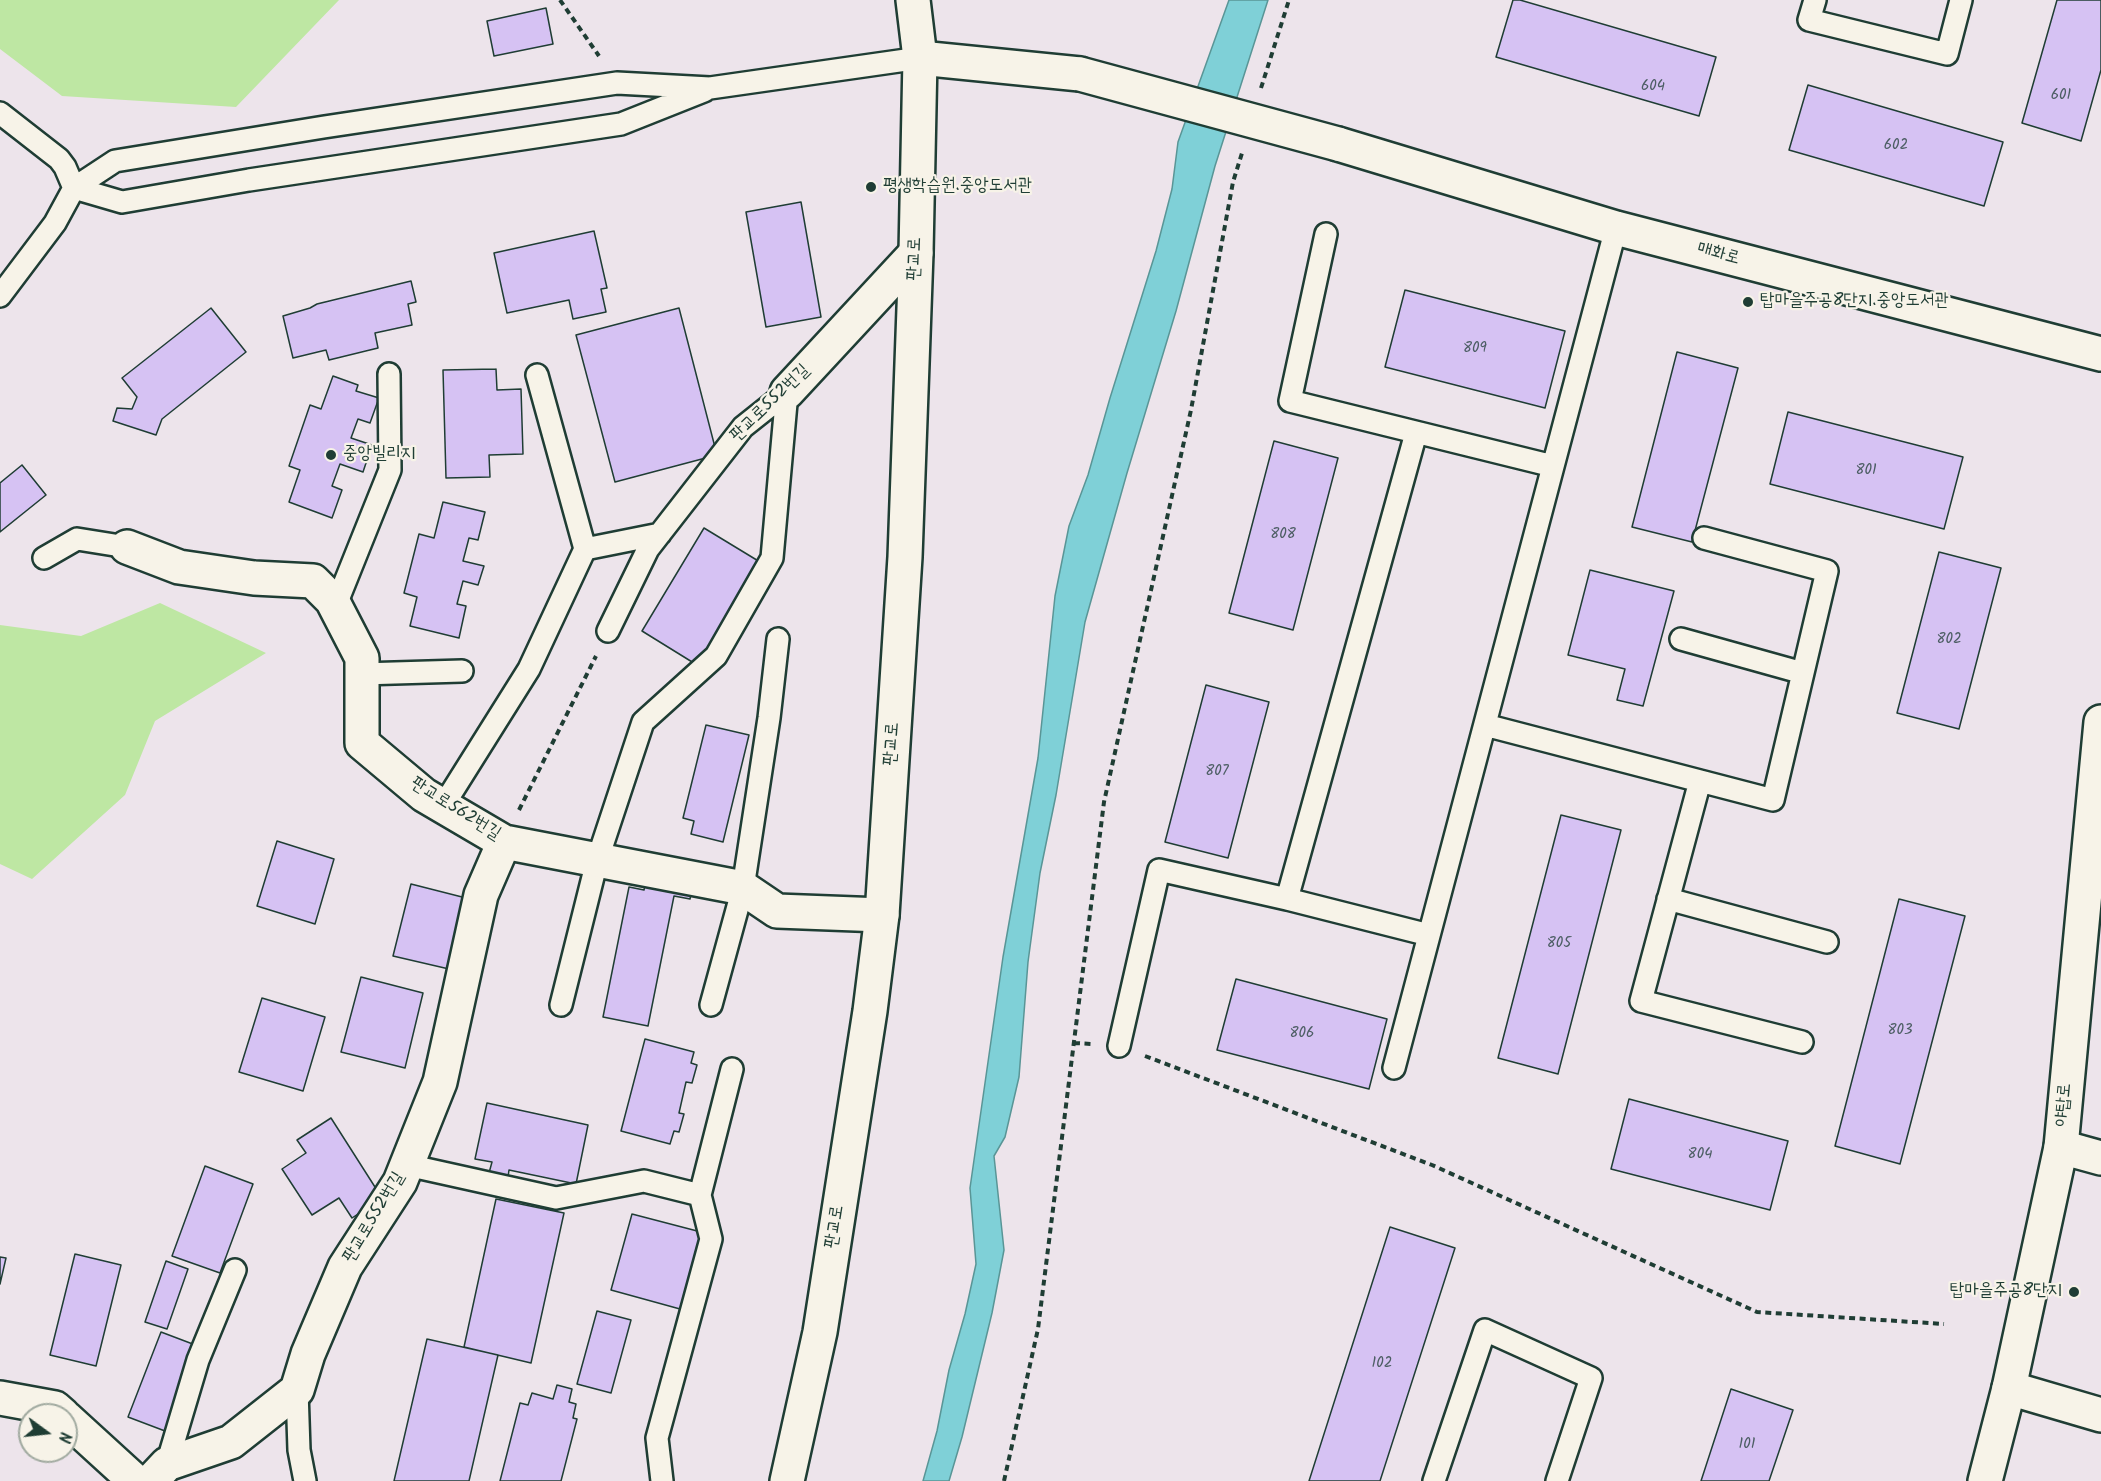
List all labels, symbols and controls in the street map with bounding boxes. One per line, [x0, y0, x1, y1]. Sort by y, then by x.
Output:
house number: 604 [1641, 78, 1665, 96]
house number: 601 [2051, 87, 2071, 105]
house number: 602 [1884, 137, 1908, 155]
place label: 평생학습원.중앙도서관 [883, 176, 1032, 198]
marker: 평생학습원.중앙도서관 [864, 180, 878, 194]
street label: 판교로 [904, 237, 928, 281]
street label: 매화로 [1694, 239, 1742, 271]
place label: 탑마을주공8단지.중앙도서관 [1760, 291, 1949, 313]
marker: 탑마을주공8단지.중앙도서관 [1741, 295, 1755, 309]
house number: 809 [1463, 340, 1487, 358]
street label: 판교로552번길 [727, 361, 815, 447]
place label: 중앙빌리지 [343, 444, 415, 466]
marker: 중앙빌리지 [324, 448, 338, 462]
house number: 801 [1855, 462, 1877, 480]
house number: 808 [1270, 526, 1296, 544]
house number: 802 [1936, 631, 1962, 649]
street label: 판교로 [881, 722, 905, 766]
house number: 807 [1205, 763, 1229, 781]
street label: 판교로562번길 [406, 774, 504, 846]
house number: 805 [1547, 935, 1571, 953]
house number: 803 [1887, 1022, 1913, 1040]
house number: 806 [1290, 1025, 1314, 1043]
street label: 야탑로 [2052, 1082, 2078, 1128]
house number: 804 [1688, 1146, 1712, 1164]
street label: 판교로552번길 [339, 1169, 411, 1267]
street label: 판교로 [822, 1204, 850, 1250]
place label: 탑마을주공8단지 [1950, 1281, 2062, 1303]
marker: 탑마을주공8단지 [2067, 1285, 2081, 1299]
house number: 102 [1372, 1355, 1392, 1373]
north arrow [18, 1403, 78, 1463]
text: N [51, 1429, 77, 1445]
house number: 101 [1739, 1436, 1755, 1454]

